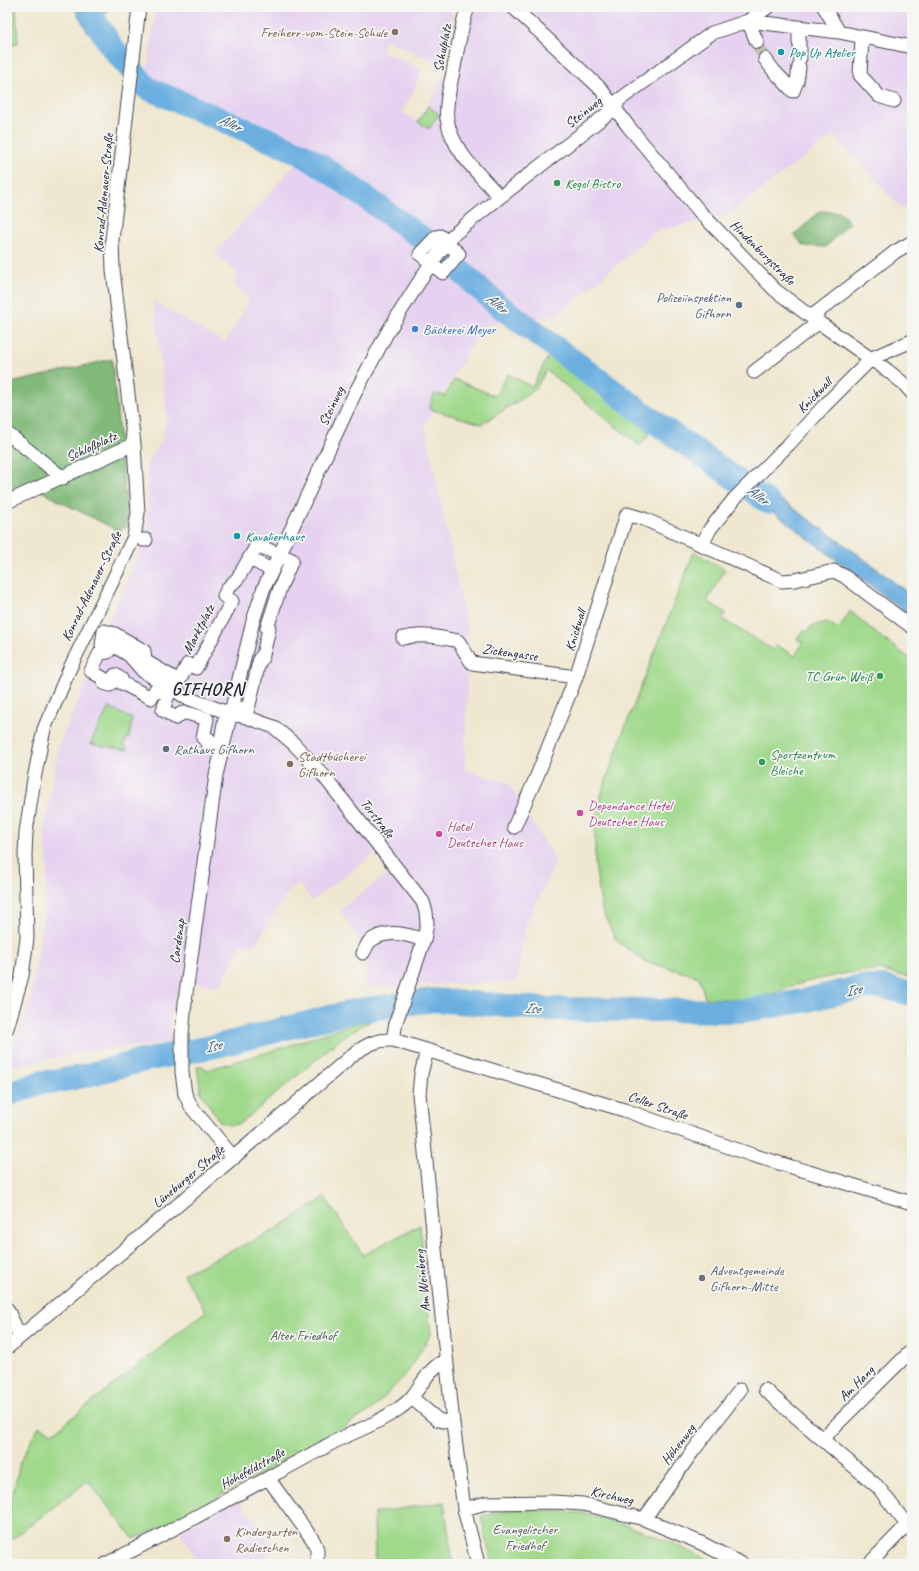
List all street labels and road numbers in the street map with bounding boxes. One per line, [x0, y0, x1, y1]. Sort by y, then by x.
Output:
street label: Schulplatz [430, 21, 456, 73]
street label: Steinweg [562, 92, 606, 132]
street label: Konrad-Adenauer-Straße [90, 131, 117, 253]
street label: Hindenburgstraße [726, 216, 800, 290]
street label: Knickwall [793, 372, 837, 417]
street label: Steinweg [315, 383, 349, 429]
street label: Schloßplatz [63, 427, 121, 465]
street label: Konrad-Adenauer-Straße [58, 527, 126, 644]
street label: Marktplatz [178, 600, 219, 657]
street label: Knickwall [561, 605, 591, 653]
street label: Zickengasse [481, 640, 540, 665]
street label: Torstraße [357, 795, 399, 843]
street label: Cardenap [166, 917, 189, 965]
street label: Celler Straße [626, 1087, 691, 1124]
street label: Lüneburger Straße [149, 1140, 229, 1211]
street label: Am Weinberg [411, 1248, 434, 1313]
street label: Am Hang [835, 1361, 878, 1405]
street label: Höhenweg [657, 1420, 700, 1468]
street label: Hohefeldstraße [217, 1443, 289, 1493]
street label: Kirchweg [589, 1482, 636, 1509]

